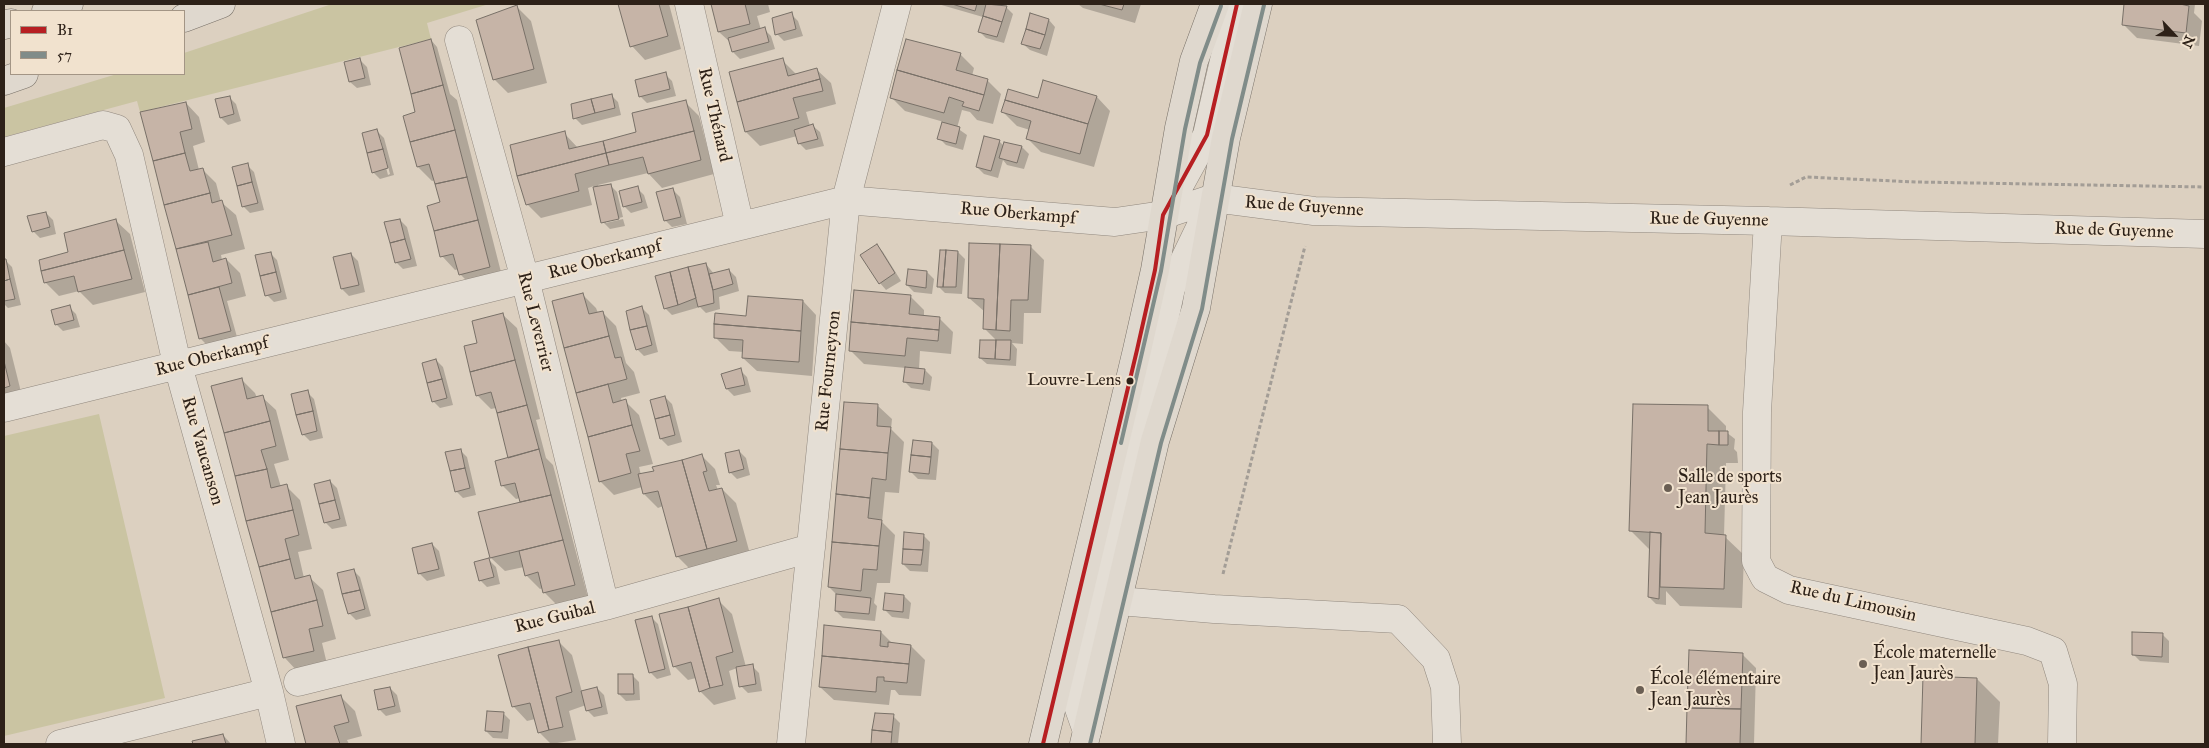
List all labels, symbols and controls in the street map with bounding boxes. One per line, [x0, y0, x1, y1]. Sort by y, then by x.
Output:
legend [10, 10, 185, 75]
north arrow [2149, 10, 2199, 60]
text: B1 [57, 21, 73, 39]
text: N [2178, 33, 2198, 51]
text: 57 [57, 46, 72, 64]
street label: Rue Thénard [693, 66, 735, 164]
street label: Rue de Guyenne [1244, 192, 1364, 222]
street label: Rue Oberkampf [959, 198, 1077, 230]
street label: Rue de Guyenne [1649, 208, 1769, 232]
street label: Rue de Guyenne [2054, 218, 2174, 244]
street label: Rue Oberkampf [546, 235, 664, 285]
street label: Rue Leverrier [512, 270, 558, 374]
street label: Rue Fourneyron [812, 309, 846, 433]
street label: Rue Oberkampf [153, 332, 271, 382]
place label: Louvre-Lens [1027, 371, 1121, 391]
marker: Louvre-Lens [1125, 376, 1135, 386]
street label: Rue Vaucanson [176, 394, 228, 508]
place label: Salle de sports Jean Jaurès [1678, 467, 1782, 509]
marker: Salle de sports Jean Jaurès [1662, 482, 1674, 494]
street label: Rue du Limousin [1788, 577, 1918, 627]
street label: Rue Guibal [512, 598, 598, 638]
place label: École maternelle Jean Jaurès [1873, 643, 1997, 686]
marker: École maternelle Jean Jaurès [1857, 658, 1869, 670]
place label: École élémentaire Jean Jaurès [1650, 669, 1781, 712]
marker: École élémentaire Jean Jaurès [1634, 684, 1646, 696]

